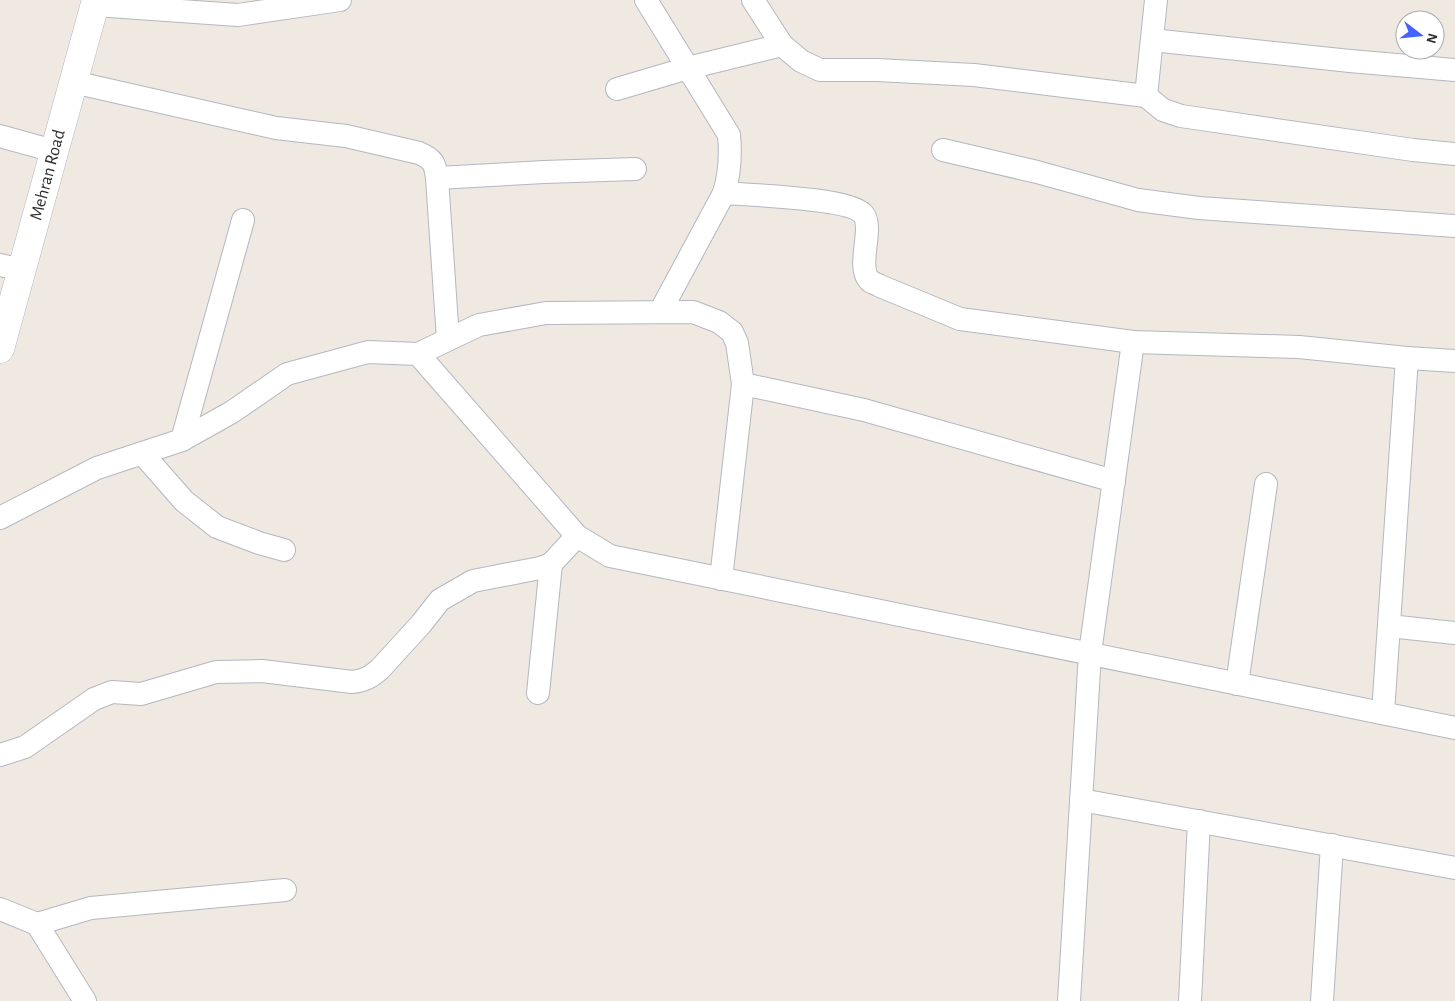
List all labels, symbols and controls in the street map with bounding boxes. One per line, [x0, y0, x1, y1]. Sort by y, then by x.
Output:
north arrow [1395, 10, 1445, 60]
text: N [1423, 32, 1440, 45]
street label: Mehran Road [27, 128, 69, 222]

